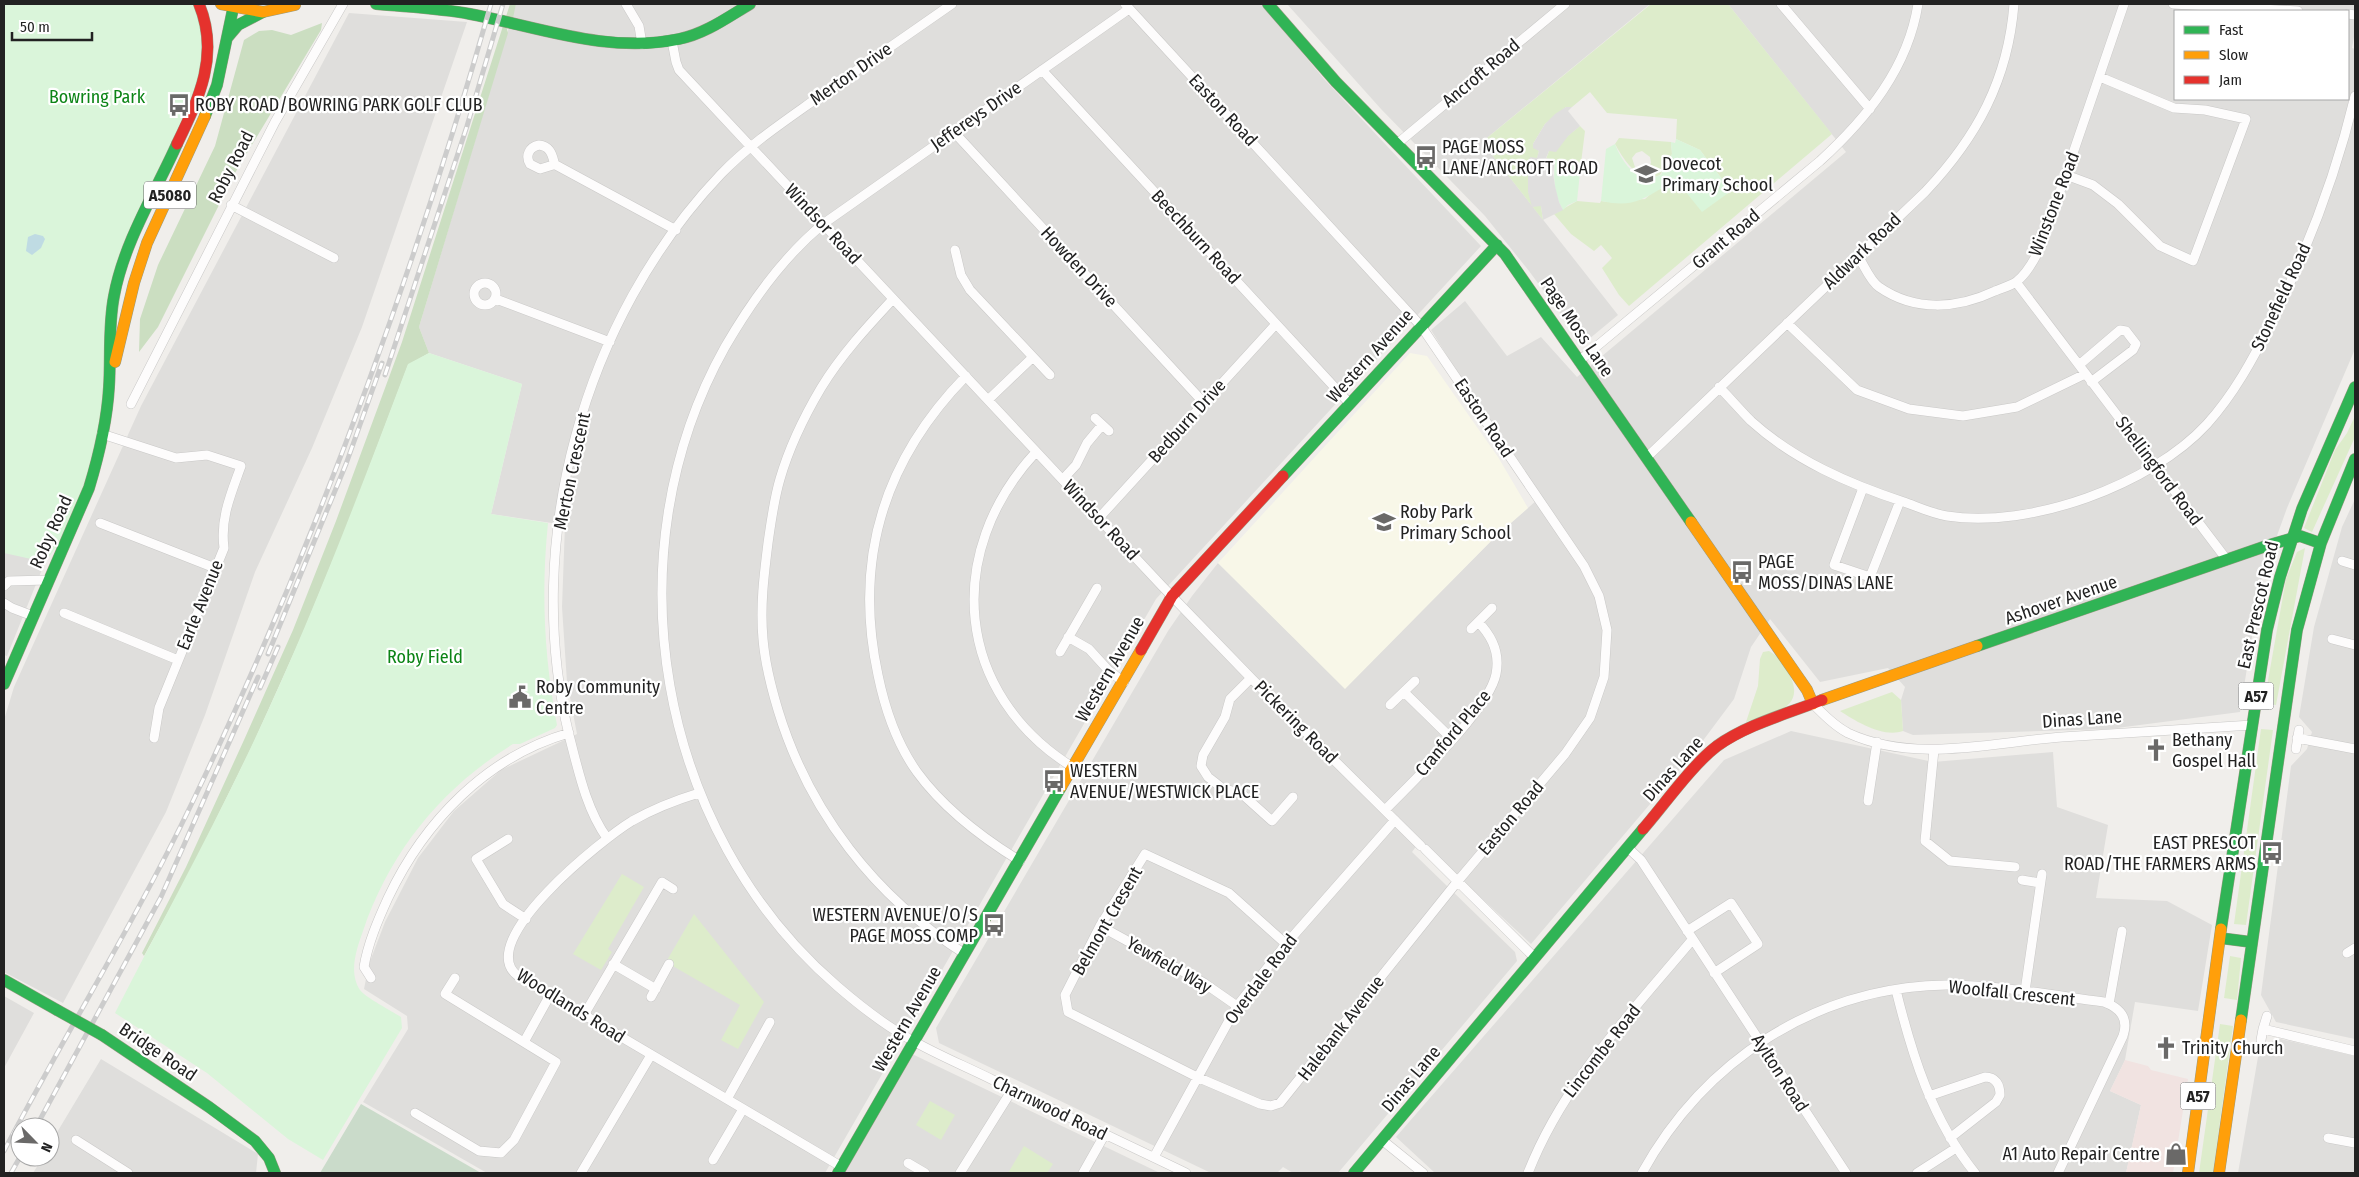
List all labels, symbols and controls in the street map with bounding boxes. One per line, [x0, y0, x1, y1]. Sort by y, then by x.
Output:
scale bar [12, 10, 92, 42]
legend [2174, 10, 2349, 100]
text: 50 m [20, 18, 50, 36]
text: Fast [2219, 21, 2243, 39]
street label: Ancroft Road [1438, 34, 1524, 112]
street label: Merton Drive [806, 38, 896, 110]
text: Slow [2219, 46, 2248, 64]
street label: Easton Road [1184, 69, 1262, 151]
text: Jam [2219, 71, 2242, 89]
street label: Jeffereys Drive [926, 77, 1026, 155]
park label: Bowring Park [49, 86, 146, 108]
bus stop icon: ROBY ROAD/BOWRING PARK GOLF CLUB [166, 92, 192, 118]
place label: ROBY ROAD/BOWRING PARK GOLF CLUB [195, 94, 483, 116]
street label: Roby Road [203, 127, 259, 207]
place label: PAGE MOSS LANE/ANCROFT ROAD [1442, 136, 1598, 179]
bus stop icon: PAGE MOSS LANE/ANCROFT ROAD [1413, 144, 1439, 170]
street label: Winstone Road [2024, 149, 2084, 259]
place label: Dovecot Primary School [1662, 153, 1773, 196]
school or university icon: Dovecot Primary School [1633, 161, 1659, 187]
street label: Windsor Road [780, 179, 866, 269]
road number: A5080 [144, 182, 196, 208]
street label: Beechburn Road [1147, 185, 1245, 289]
street label: Grant Road [1688, 204, 1764, 274]
street label: Aldwark Road [1818, 208, 1906, 294]
street label: Howden Drive [1036, 222, 1122, 312]
street label: Stonefield Road [2246, 240, 2316, 354]
street label: Page Moss Lane [1536, 273, 1618, 381]
street label: Western Avenue [1322, 305, 1418, 407]
street label: Bedburn Drive [1144, 374, 1231, 468]
street label: Easton Road [1450, 374, 1518, 462]
street label: Merton Crescent [549, 410, 595, 532]
street label: Shellingford Road [2111, 412, 2207, 530]
street label: Windsor Road [1058, 475, 1144, 565]
street label: Roby Road [25, 492, 77, 572]
place label: Roby Park Primary School [1400, 501, 1511, 544]
school or university icon: Roby Park Primary School [1371, 509, 1397, 535]
street label: East Prescot Road [2233, 539, 2283, 671]
place label: PAGE MOSS/DINAS LANE [1758, 551, 1894, 594]
street label: Earle Avenue [172, 557, 228, 653]
bus stop icon: PAGE MOSS/DINAS LANE [1729, 559, 1755, 585]
street label: Ashover Avenue [2002, 570, 2120, 630]
street label: Western Avenue [1071, 612, 1149, 726]
park label: Roby Field [387, 646, 463, 668]
place label: Roby Community Centre [536, 676, 660, 719]
street label: Pickering Road [1250, 676, 1342, 768]
road number: A57 [2238, 682, 2274, 709]
public building icon: Roby Community Centre [507, 684, 533, 710]
street label: Cranford Place [1410, 685, 1496, 781]
street label: Dinas Lane [2041, 705, 2123, 733]
place label: Bethany Gospel Hall [2172, 729, 2256, 772]
street label: Dinas Lane [1638, 732, 1708, 806]
church icon: Bethany Gospel Hall [2143, 737, 2169, 763]
place label: WESTERN AVENUE/WESTWICK PLACE [1070, 760, 1259, 803]
bus stop icon: WESTERN AVENUE/WESTWICK PLACE [1041, 768, 1067, 794]
street label: Easton Road [1473, 776, 1549, 860]
place label: EAST PRESCOT ROAD/THE FARMERS ARMS [2064, 832, 2257, 875]
bus stop icon: EAST PRESCOT ROAD/THE FARMERS ARMS [2259, 840, 2285, 866]
street label: Belmont Cresent [1067, 863, 1147, 979]
place label: WESTERN AVENUE/O/S PAGE MOSS COMP [812, 904, 978, 947]
bus stop icon: WESTERN AVENUE/O/S PAGE MOSS COMP [981, 912, 1007, 938]
street label: Overdale Road [1220, 930, 1302, 1028]
street label: Yewfield Way [1122, 932, 1216, 998]
street label: Western Avenue [868, 962, 946, 1076]
street label: Woodlands Road [513, 964, 629, 1048]
street label: Halebank Avenue [1293, 971, 1389, 1085]
street label: Woolfall Crescent [1948, 975, 2077, 1011]
street label: Lincombe Road [1559, 1000, 1645, 1102]
street label: Bridge Road [115, 1018, 201, 1086]
street label: Aylton Road [1747, 1030, 1813, 1116]
church icon: Trinity Church [2153, 1035, 2179, 1061]
place label: Trinity Church [2182, 1037, 2284, 1059]
street label: Dinas Lane [1377, 1041, 1445, 1117]
street label: Charnwood Road [989, 1071, 1111, 1145]
road number: A57 [2180, 1082, 2216, 1110]
north arrow [10, 1117, 60, 1167]
text: N [37, 1140, 56, 1154]
shop icon: A1 Auto Repair Centre [2163, 1141, 2189, 1167]
place label: A1 Auto Repair Centre [2003, 1143, 2160, 1165]

